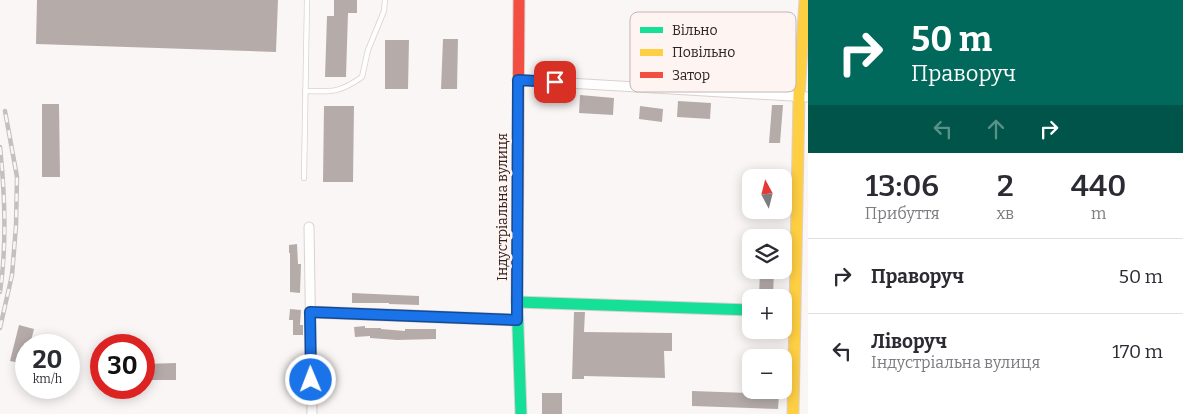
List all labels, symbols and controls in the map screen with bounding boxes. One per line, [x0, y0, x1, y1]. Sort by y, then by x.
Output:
legend [630, 12, 796, 92]
text: 50 m [911, 18, 992, 60]
icon: right [828, 20, 893, 85]
text: Вільно [672, 22, 717, 39]
text: Повільно [672, 44, 735, 61]
text: Праворуч [911, 60, 1016, 87]
pin [534, 61, 576, 103]
text: Затор [672, 67, 710, 84]
icon: arrive [541, 68, 569, 96]
icon: left [929, 115, 957, 143]
icon: ahead [982, 115, 1010, 143]
icon: right [1035, 115, 1063, 143]
street label: Індустріальна вулиця [494, 133, 511, 281]
text: 13:06 [865, 168, 939, 204]
text: 2 [997, 168, 1014, 204]
text: 440 [1071, 168, 1126, 204]
north arrow [742, 169, 792, 219]
map controls [742, 169, 792, 399]
text: Прибуття [865, 204, 940, 223]
text: хв [996, 204, 1014, 223]
text: m [1091, 204, 1106, 223]
button: layers [742, 229, 792, 279]
icon: right [828, 262, 856, 290]
text: Праворуч [871, 265, 964, 288]
text: 50 m [1119, 265, 1163, 288]
button: + [742, 289, 792, 339]
text: Ліворуч [871, 330, 947, 353]
speed limit sign: 30 [90, 334, 155, 399]
icon: left [828, 337, 856, 365]
text: 170 m [1112, 340, 1163, 363]
text: 20 [33, 345, 62, 375]
button: − [742, 349, 792, 399]
position arrow [284, 353, 336, 405]
text: Індустріальна вулиця [871, 353, 1040, 372]
text: km/h [33, 372, 62, 386]

